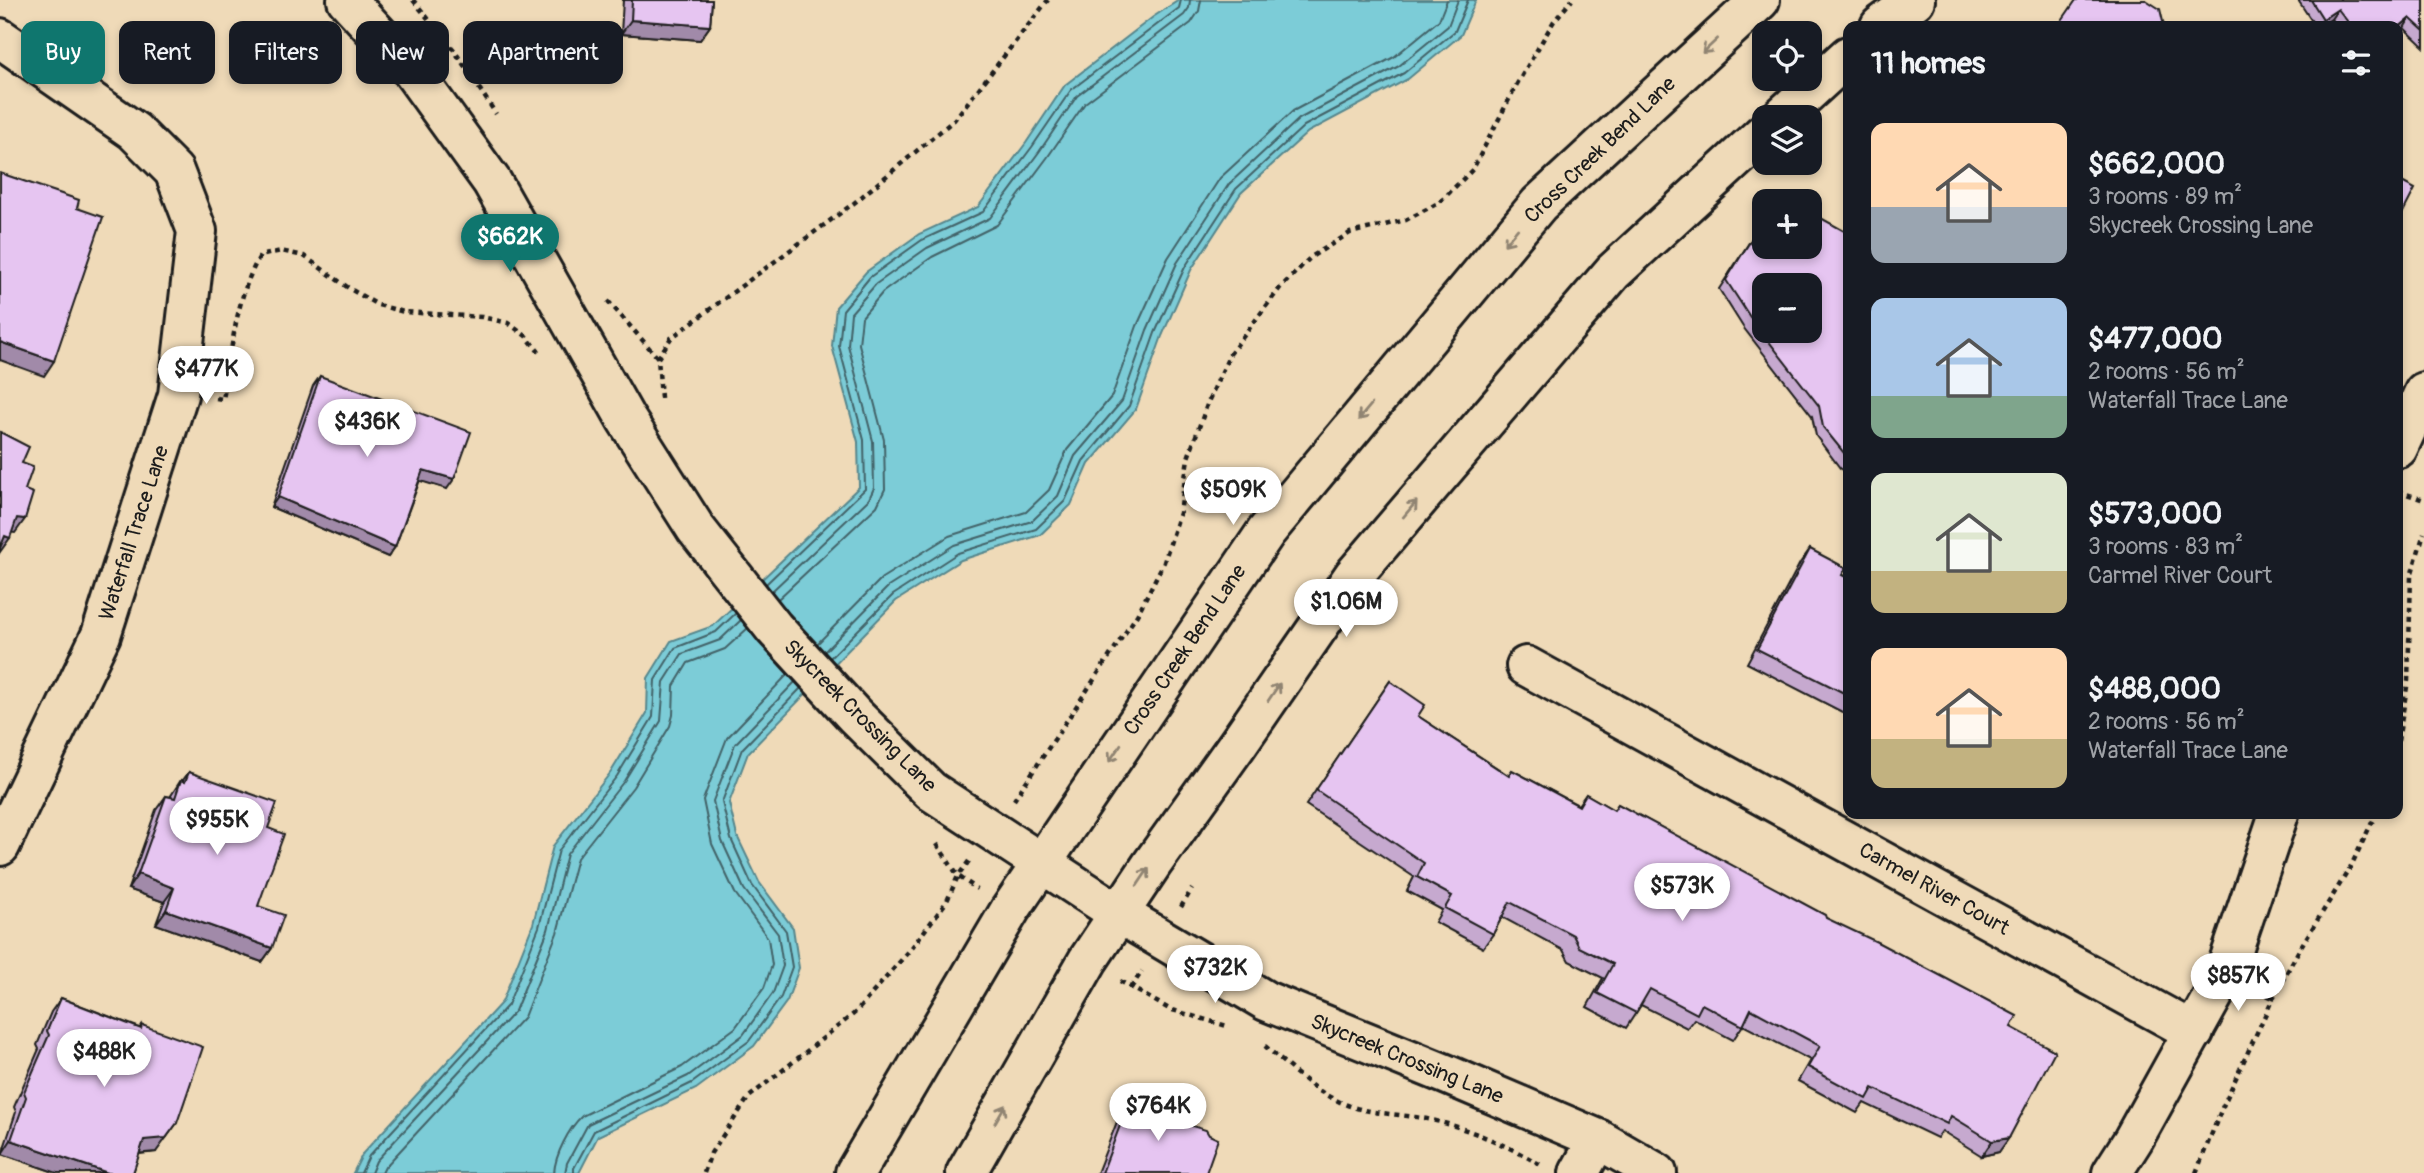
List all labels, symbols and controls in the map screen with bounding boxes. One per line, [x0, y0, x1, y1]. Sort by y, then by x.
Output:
chip: Buy [21, 21, 105, 84]
chip: Rent [119, 21, 215, 84]
chip: Filters [229, 21, 342, 84]
chip: New [356, 21, 449, 84]
chip: Apartment [463, 21, 623, 84]
map controls [1752, 21, 1822, 343]
button: locate [1752, 21, 1822, 91]
one-way arrow [1702, 38, 1719, 55]
icon: filters [2337, 44, 2375, 82]
text: 11 homes [1871, 45, 1985, 82]
street label: Cross Creek Bend Lane [1519, 70, 1682, 229]
button: layers [1752, 105, 1822, 175]
text: $662,000 [2088, 145, 2225, 182]
icon: home [1927, 151, 2011, 235]
text: 3 rooms · 89 m² [2088, 182, 2242, 211]
button: + [1752, 189, 1822, 259]
text: Skycreek Crossing Lane [2088, 211, 2313, 240]
pin: $662K [461, 215, 559, 274]
text: $662K [477, 222, 543, 251]
one-way arrow [1503, 228, 1519, 246]
button: − [1752, 273, 1822, 343]
text: $477,000 [2088, 320, 2223, 357]
icon: home [1927, 326, 2011, 410]
pin: $477K [157, 346, 255, 406]
text: $477K [174, 354, 238, 383]
text: 2 rooms · 56 m² [2088, 357, 2245, 386]
text: Waterfall Trace Lane [2088, 386, 2288, 415]
pin: $436K [318, 400, 416, 459]
one-way arrow [1358, 403, 1373, 421]
text: $436K [334, 407, 400, 436]
street label: Waterfall Trace Lane [93, 441, 175, 624]
pin: $509K [1184, 468, 1282, 527]
text: $509K [1200, 475, 1266, 504]
text: $573,000 [2088, 495, 2222, 532]
one-way arrow [1402, 501, 1418, 519]
icon: home [1927, 501, 2011, 585]
text: 3 rooms · 83 m² [2088, 532, 2243, 561]
street label: Cross Creek Bend Lane [1118, 559, 1253, 741]
text: Carmel River Court [2088, 561, 2272, 590]
pin: $1.06M [1289, 580, 1403, 639]
text: $1.06M [1310, 587, 1382, 616]
street label: Skycreek Crossing Lane [778, 634, 943, 799]
text: $488,000 [2088, 670, 2221, 707]
icon: home [1927, 676, 2011, 760]
one-way arrow [1267, 683, 1281, 702]
text: 2 rooms · 56 m² [2088, 707, 2245, 736]
text: Waterfall Trace Lane [2088, 736, 2288, 765]
one-way arrow [1108, 743, 1122, 762]
pin: $955K [168, 798, 266, 857]
text: $955K [185, 805, 249, 834]
street label: Carmel River Court [1854, 836, 2014, 942]
pin: $573K [1633, 864, 1731, 923]
one-way arrow [1135, 868, 1150, 887]
text: $573K [1650, 871, 1714, 900]
pin: $732K [1166, 946, 1264, 1005]
text: $732K [1183, 953, 1247, 982]
pin: $857K [2189, 954, 2287, 1013]
text: $857K [2207, 961, 2269, 990]
street label: Skycreek Crossing Lane [1307, 1008, 1508, 1110]
pin: $488K [55, 1030, 153, 1089]
text: $488K [73, 1037, 135, 1066]
pin: $764K [1109, 1084, 1207, 1143]
text: $764K [1125, 1091, 1191, 1120]
one-way arrow [993, 1104, 1007, 1124]

